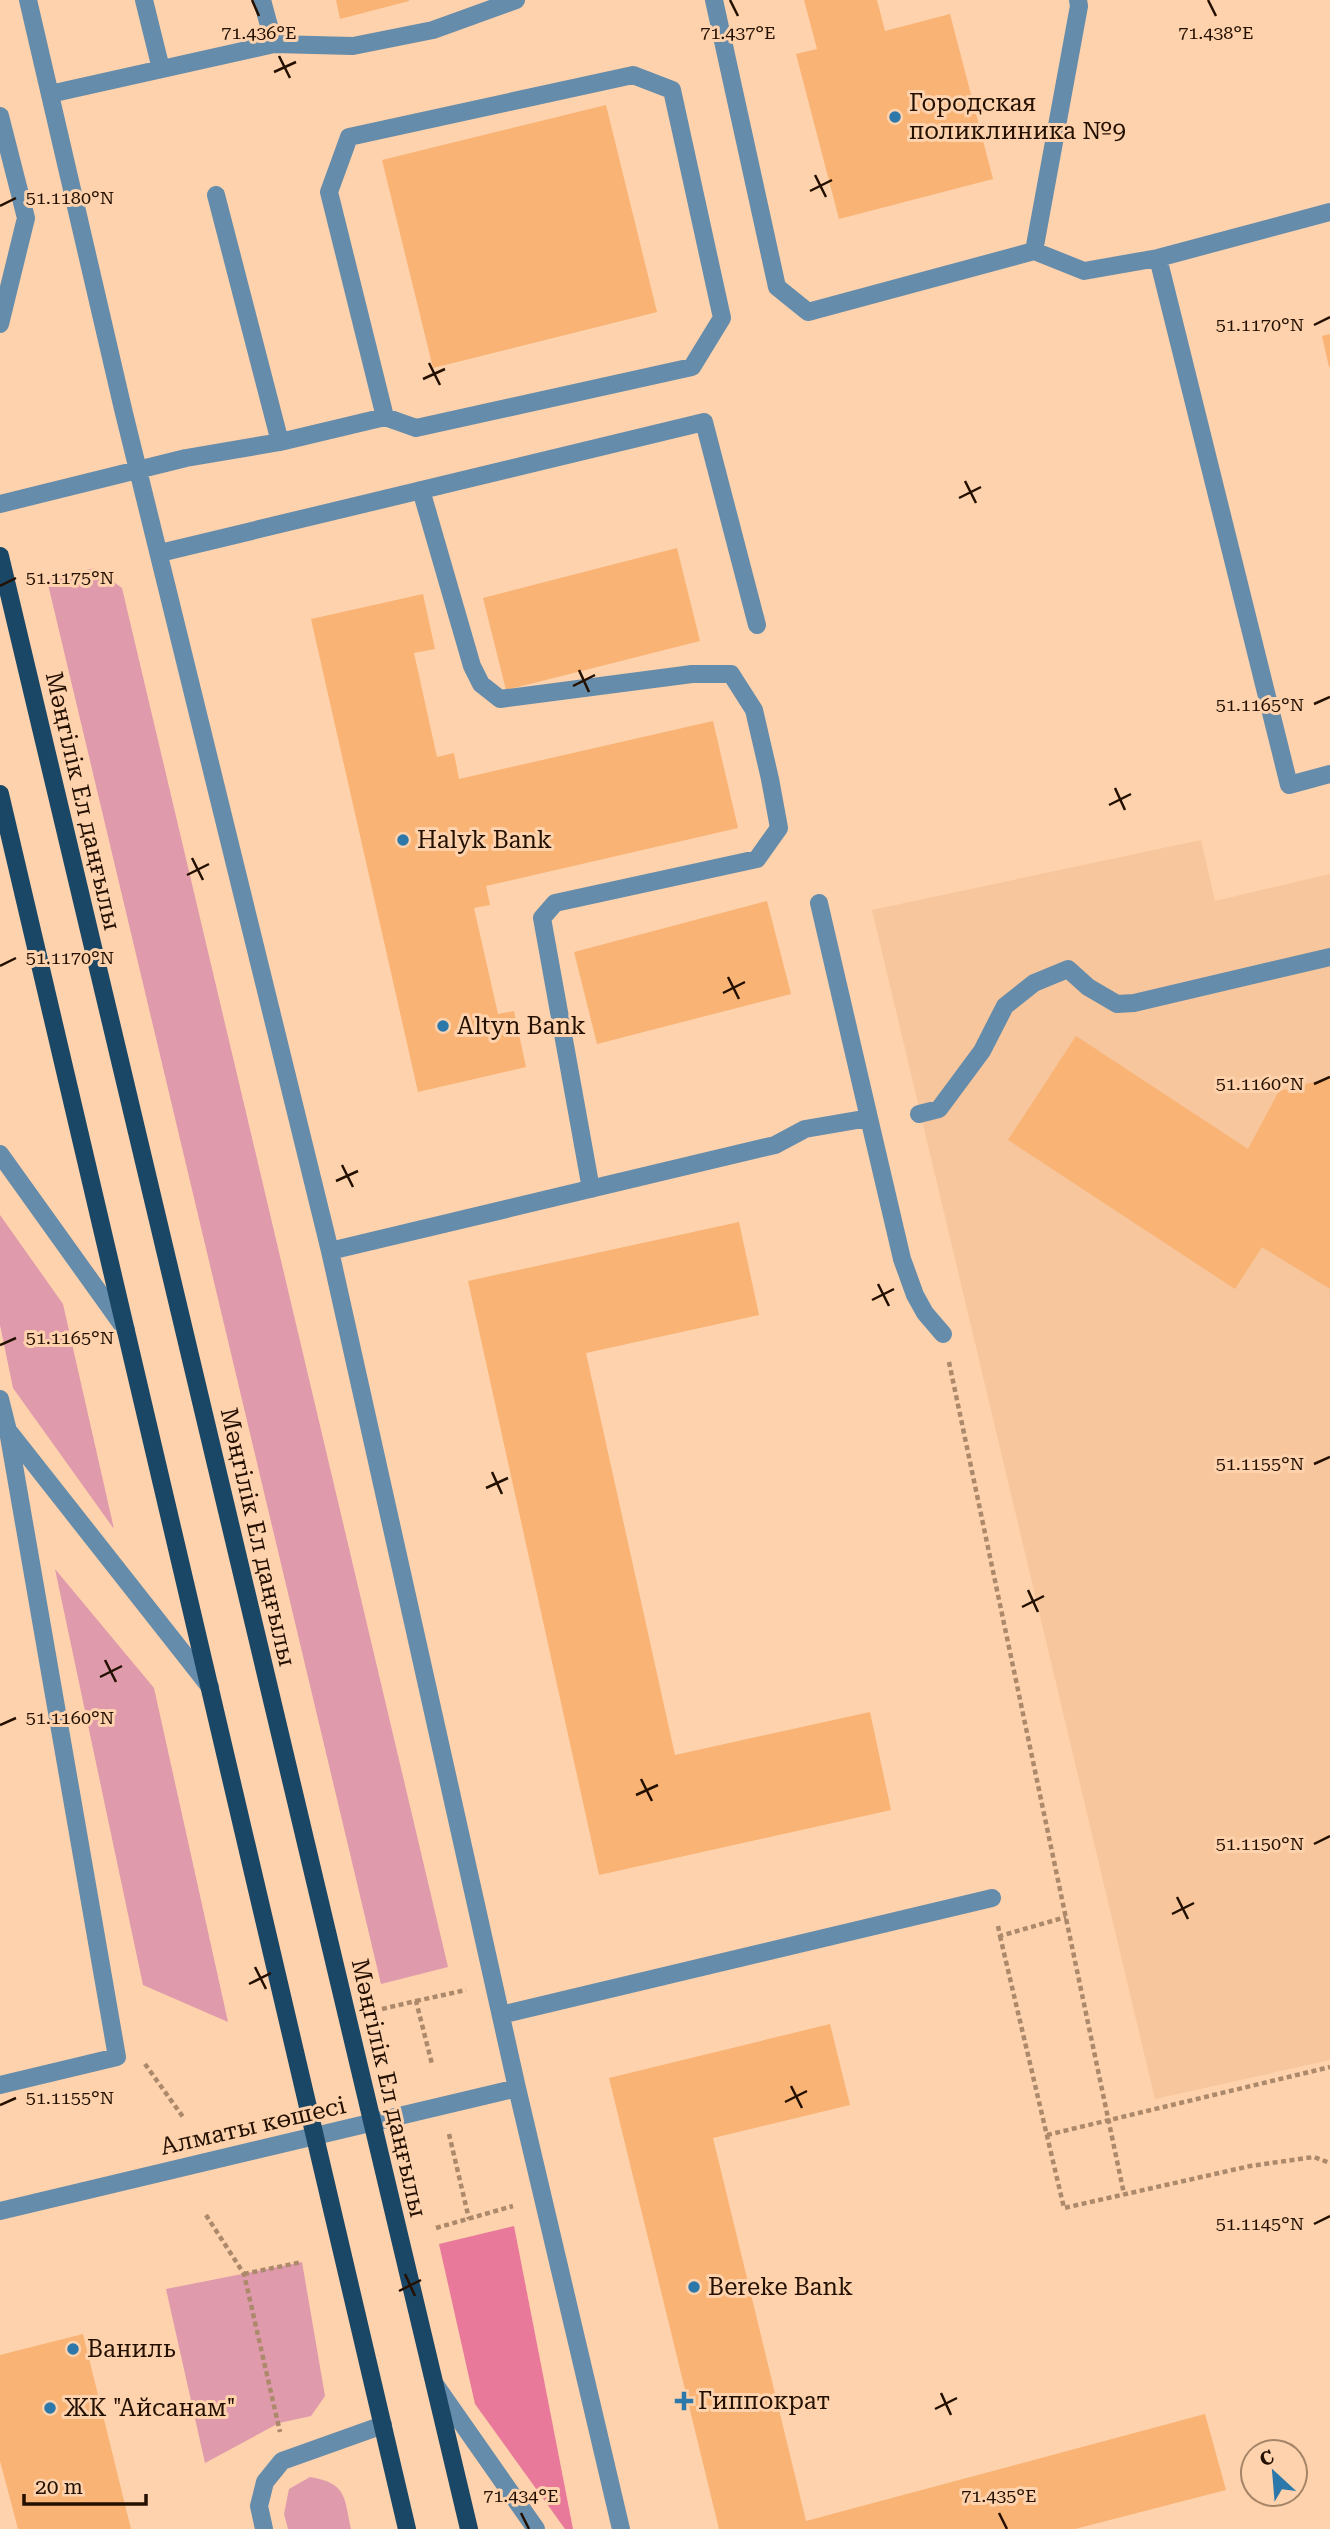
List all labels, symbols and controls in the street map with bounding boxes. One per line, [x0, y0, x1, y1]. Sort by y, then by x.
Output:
text: 71.436°E [221, 22, 297, 43]
text: 71.437°E [700, 22, 776, 43]
text: 71.438°E [1178, 22, 1254, 43]
place label: Городская поликлиника №9 [909, 89, 1126, 145]
marker: Городская поликлиника №9 [887, 109, 903, 125]
text: 51.1180°N [26, 187, 114, 208]
text: 51.1170°N [1216, 314, 1304, 335]
text: 51.1175°N [26, 567, 114, 588]
street label: Мәңгілік Ел даңғылы [40, 669, 126, 933]
text: 51.1165°N [1216, 694, 1304, 715]
place label: Halyk Bank [417, 826, 552, 854]
marker: Halyk Bank [395, 832, 411, 848]
text: 51.1170°N [26, 947, 114, 968]
place label: Altyn Bank [457, 1012, 586, 1040]
marker: Altyn Bank [435, 1018, 451, 1034]
text: 51.1160°N [1216, 1073, 1304, 1094]
text: 51.1165°N [26, 1327, 114, 1348]
street label: Мәңгілік Ел даңғылы [215, 1405, 301, 1669]
text: 51.1155°N [1216, 1453, 1304, 1474]
text: 51.1160°N [26, 1707, 114, 1728]
text: 51.1150°N [1216, 1833, 1304, 1854]
street label: Мәңгілік Ел даңғылы [346, 1956, 432, 2220]
text: 51.1155°N [26, 2087, 114, 2108]
street label: Алматы көшесі [158, 2091, 349, 2161]
text: 51.1145°N [1216, 2213, 1304, 2234]
place label: Bereke Bank [708, 2273, 853, 2301]
marker: Bereke Bank [686, 2279, 702, 2295]
place label: Ваниль [87, 2335, 176, 2363]
marker: Ваниль [65, 2341, 81, 2357]
place label: Гиппократ [698, 2387, 830, 2415]
marker: Гиппократ [676, 2393, 692, 2409]
place label: ЖК "Айсанам" [64, 2394, 236, 2422]
marker: ЖК "Айсанам" [42, 2400, 58, 2416]
north arrow [1239, 2438, 1309, 2508]
text: С [1256, 2445, 1278, 2471]
scale bar [24, 2462, 147, 2506]
text: 20 m [35, 2475, 83, 2499]
text: 71.434°E [483, 2485, 559, 2506]
text: 71.435°E [961, 2485, 1037, 2506]

